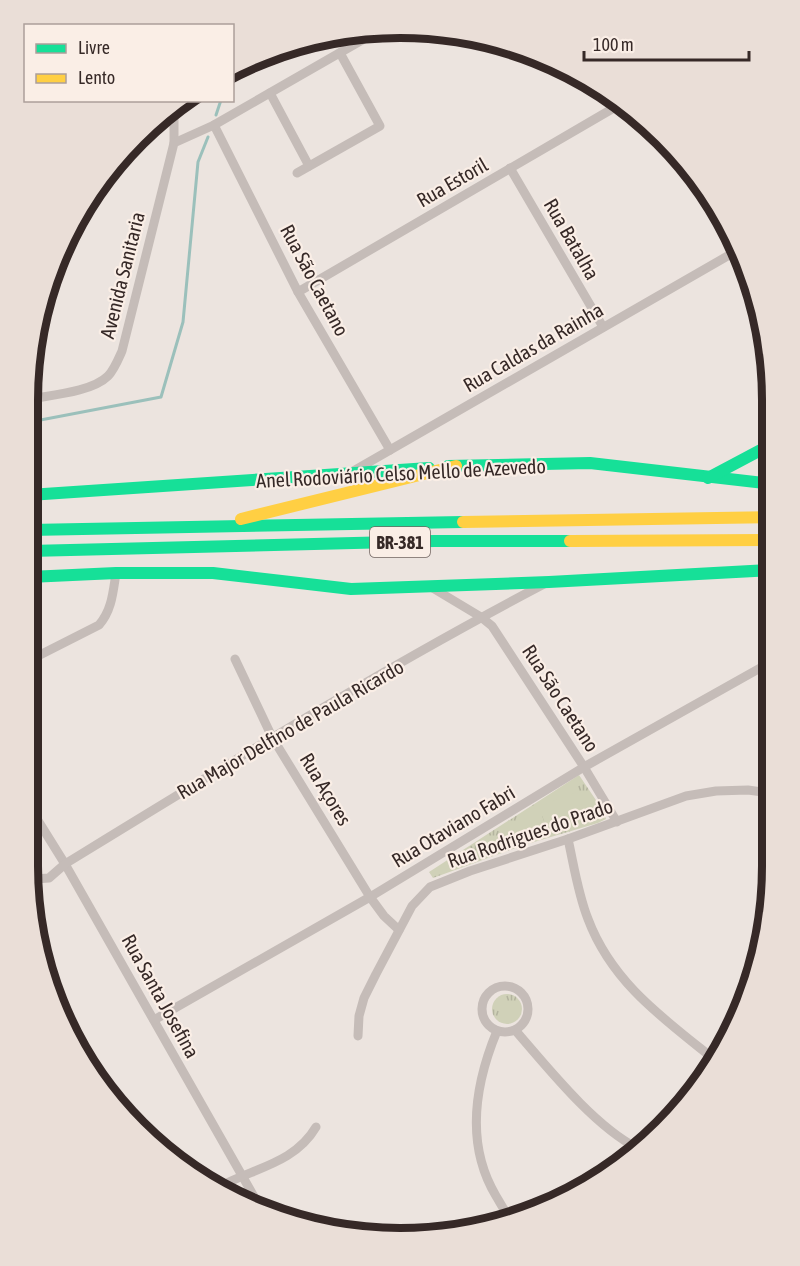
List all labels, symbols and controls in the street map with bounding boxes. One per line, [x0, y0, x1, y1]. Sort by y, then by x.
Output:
legend [24, 24, 234, 102]
scale bar [584, 24, 749, 62]
text: 100 m [593, 34, 634, 55]
text: Livre [78, 37, 110, 58]
text: Lento [78, 67, 115, 88]
street label: Rua Estoril [412, 152, 492, 211]
street label: Rua Batalha [540, 194, 604, 284]
street label: Avenida Sanitaria [95, 209, 149, 341]
street label: Rua São Caetano [276, 220, 354, 340]
street label: Rua Caldas da Rainha [459, 298, 607, 396]
street label: Anel Rodoviário Celso Mello de Azevedo [256, 454, 546, 492]
road number: BR-381 [370, 527, 430, 557]
street label: Rua São Caetano [518, 640, 604, 756]
street label: Rua Major Delfino de Paula Ricardo [173, 655, 407, 803]
street label: Rua Açores [295, 749, 357, 829]
street label: Rua Otaviano Fabri [387, 780, 519, 872]
street label: Rua Rodrigues do Prado [444, 794, 616, 872]
street label: Rua Santa Josefina [117, 930, 205, 1062]

